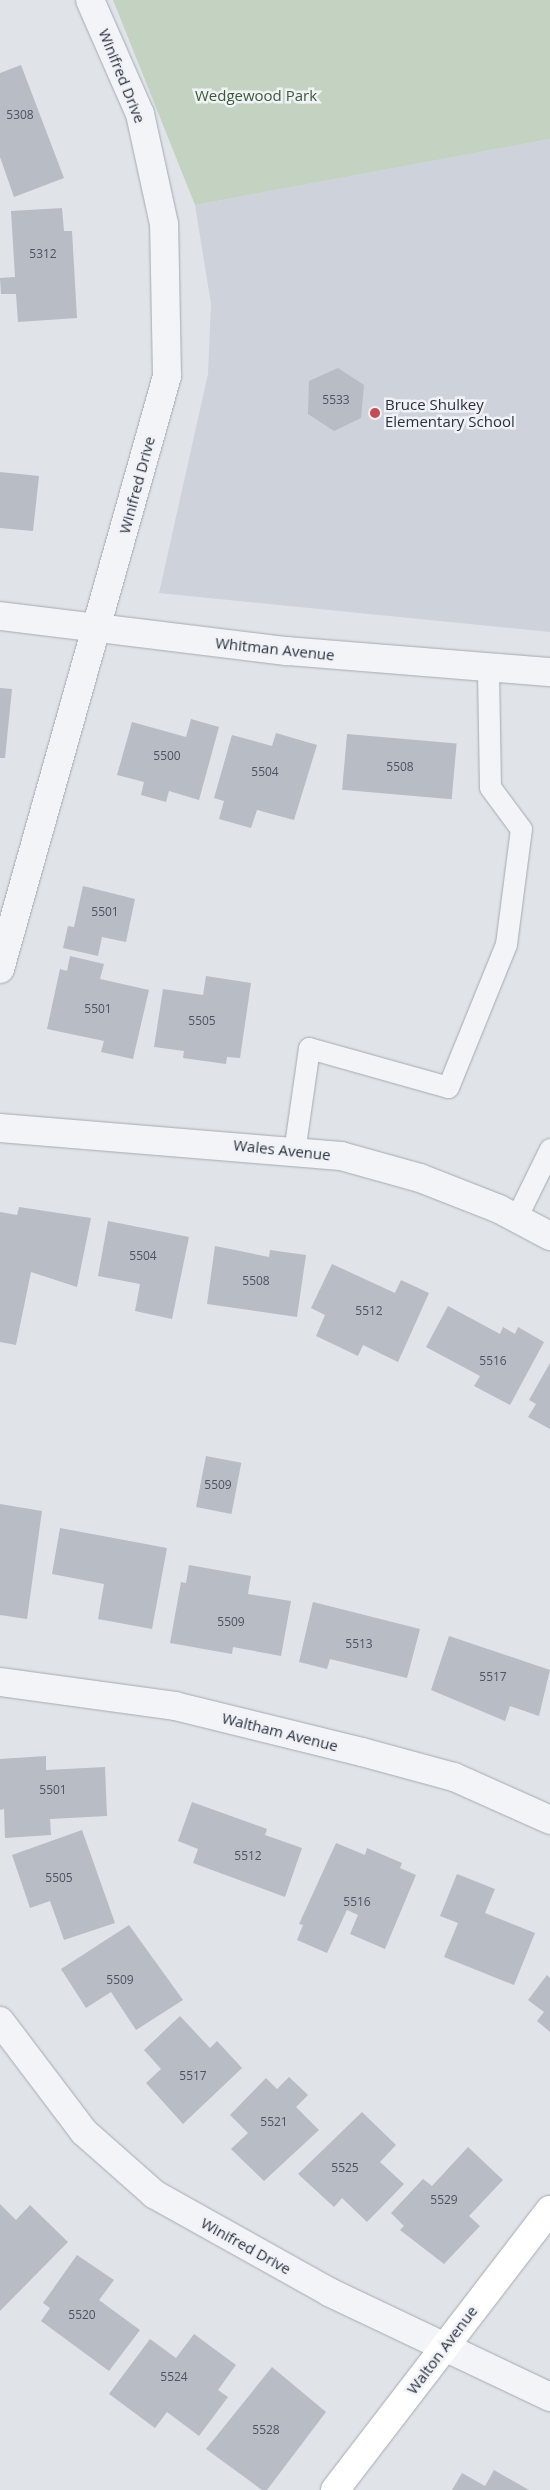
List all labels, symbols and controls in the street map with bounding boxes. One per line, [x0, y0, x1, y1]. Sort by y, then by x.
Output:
street label: Winifred Drive [95, 26, 149, 126]
park label: Wedgewood Park [195, 87, 317, 105]
house number: 5308 [6, 108, 34, 122]
house number: 5312 [29, 247, 57, 261]
house number: 5533 [322, 393, 350, 407]
place label: Bruce Shulkey Elementary School [385, 395, 515, 430]
marker: Bruce Shulkey Elementary School [369, 407, 381, 419]
street label: Winifred Drive [115, 434, 159, 536]
street label: Whitman Avenue [215, 634, 335, 664]
house number: 5500 [153, 749, 181, 763]
house number: 5508 [386, 760, 414, 774]
house number: 5504 [251, 765, 279, 779]
house number: 5501 [91, 905, 119, 919]
house number: 5501 [84, 1002, 112, 1016]
house number: 5505 [188, 1014, 216, 1028]
street label: Wales Avenue [232, 1136, 332, 1164]
house number: 5504 [129, 1249, 157, 1263]
house number: 5508 [242, 1274, 270, 1288]
house number: 5512 [355, 1304, 383, 1318]
house number: 5516 [479, 1354, 507, 1368]
house number: 5509 [204, 1478, 232, 1492]
house number: 5509 [217, 1615, 245, 1629]
house number: 5513 [345, 1637, 373, 1651]
house number: 5517 [479, 1670, 507, 1684]
street label: Waltham Avenue [220, 1709, 340, 1755]
house number: 5501 [39, 1783, 67, 1797]
house number: 5512 [234, 1849, 262, 1863]
house number: 5505 [45, 1871, 73, 1885]
house number: 5516 [343, 1895, 371, 1909]
house number: 5509 [106, 1973, 134, 1987]
house number: 5517 [179, 2069, 207, 2083]
house number: 5521 [260, 2115, 288, 2129]
house number: 5525 [331, 2161, 359, 2175]
house number: 5529 [430, 2193, 458, 2207]
street label: Winifred Drive [198, 2214, 294, 2278]
street label: Walton Avenue [403, 2302, 481, 2398]
house number: 5520 [68, 2308, 96, 2322]
house number: 5524 [160, 2370, 188, 2384]
house number: 5528 [252, 2423, 280, 2437]

